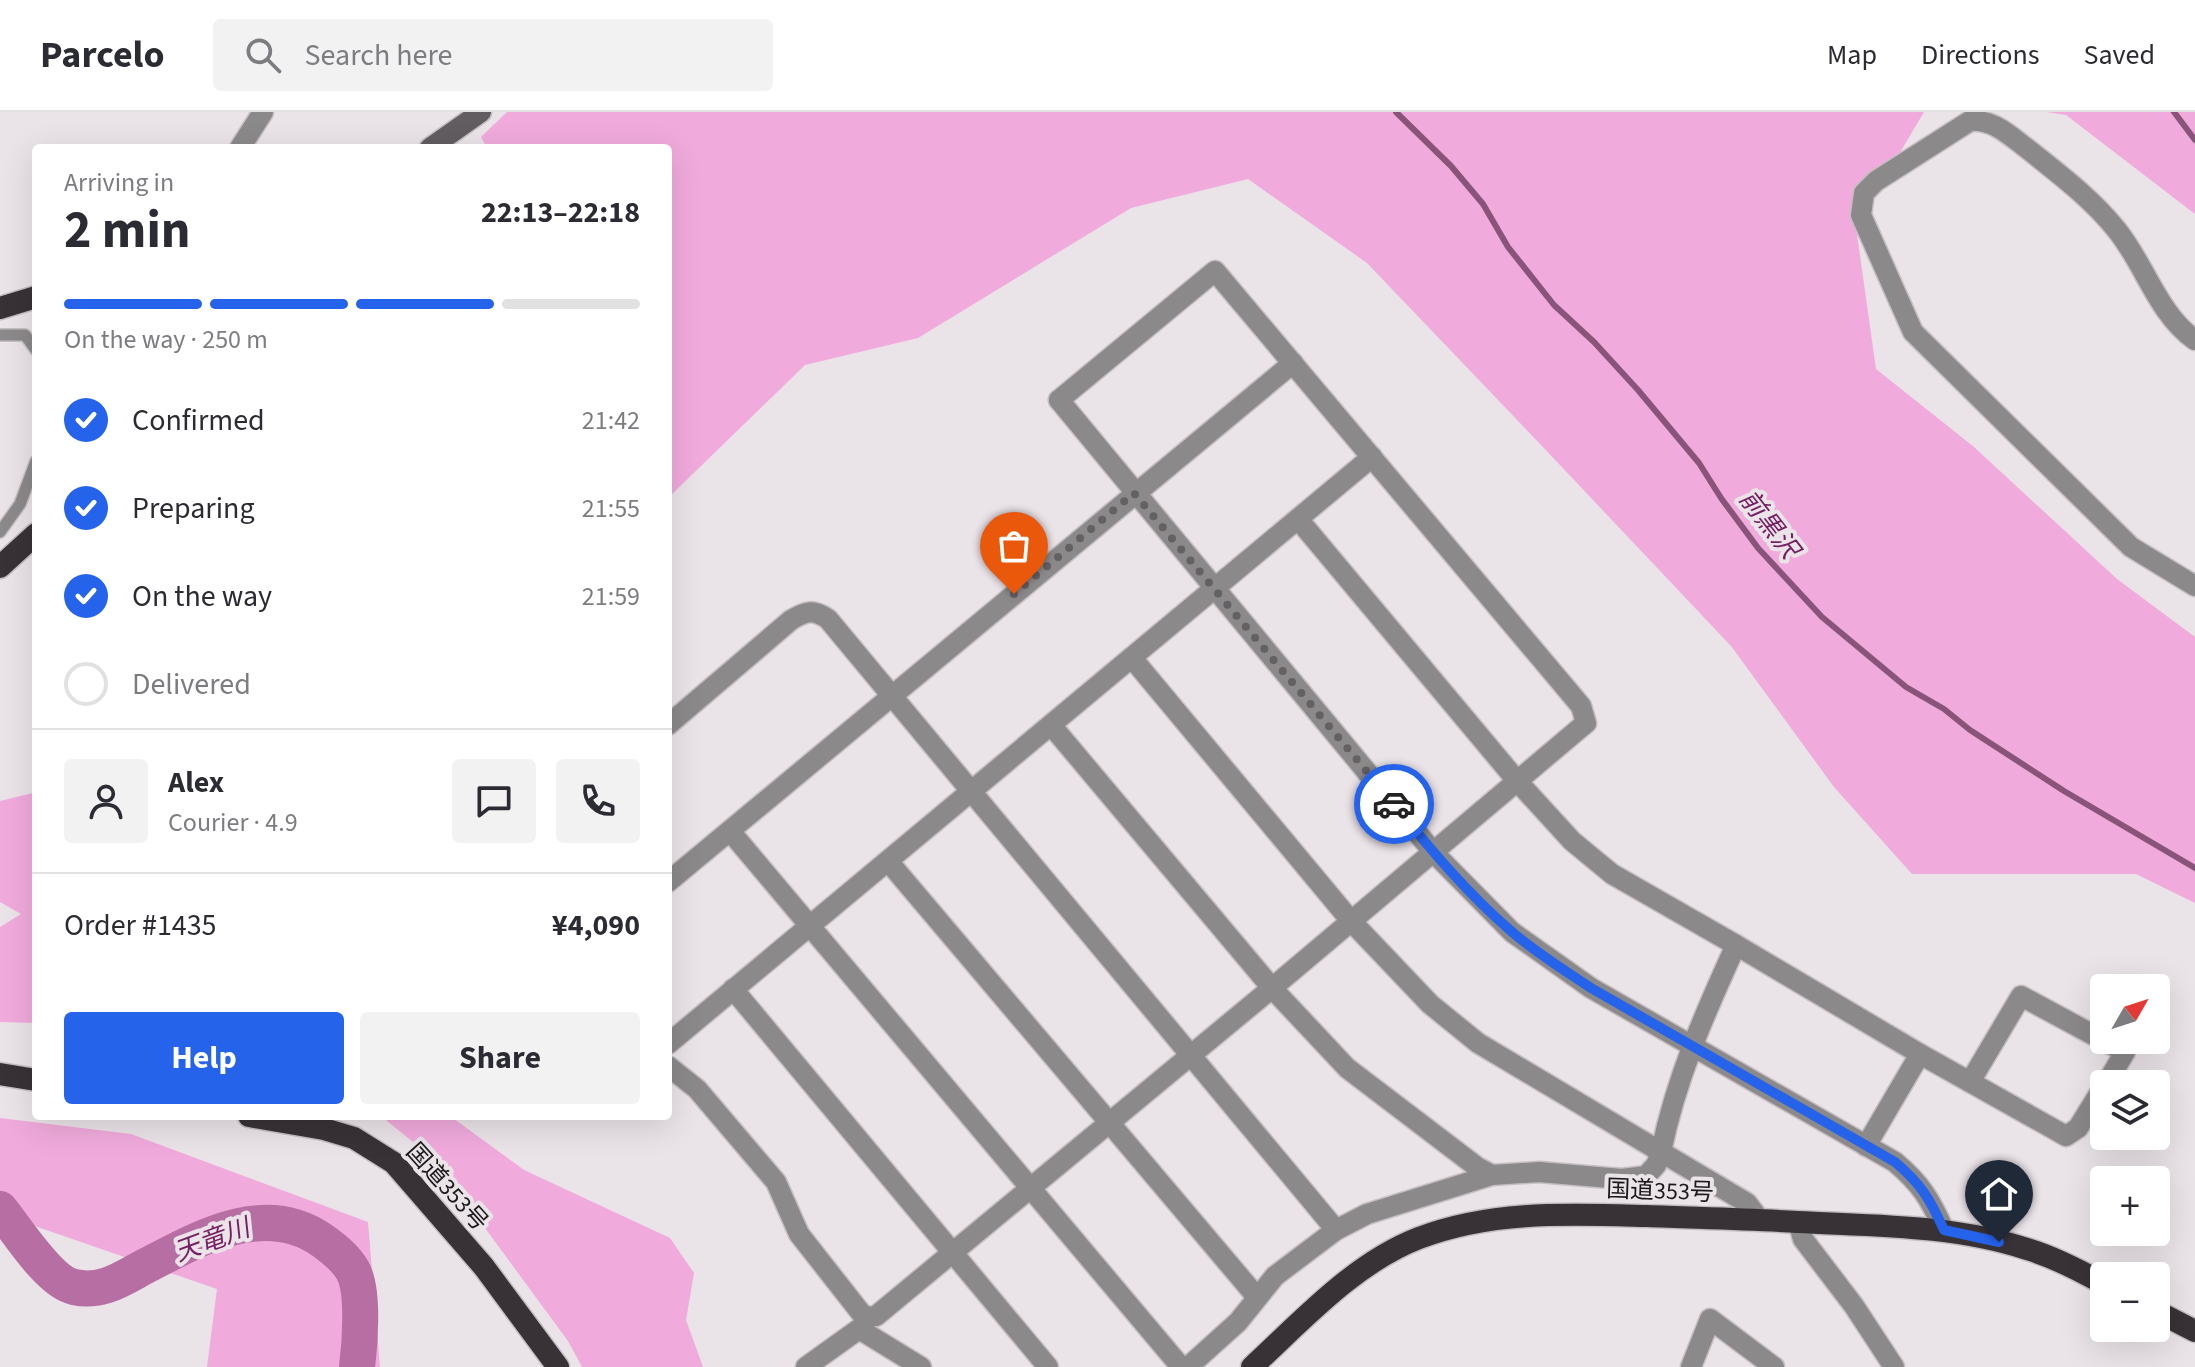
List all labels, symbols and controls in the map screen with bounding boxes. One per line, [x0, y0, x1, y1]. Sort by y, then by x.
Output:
search box [213, 19, 773, 91]
text: Parcelo [40, 28, 165, 82]
icon: search [241, 33, 285, 77]
text: Search here [305, 34, 452, 77]
text: Map [1827, 35, 1877, 75]
text: Directions [1921, 35, 2040, 75]
text: Saved [2084, 35, 2155, 75]
text: Arriving in [64, 164, 174, 201]
text: 22:13–22:18 [481, 191, 640, 234]
text: 2 min [64, 194, 191, 268]
text: On the way · 250 m [64, 321, 268, 358]
icon: check [64, 398, 108, 442]
text: Confirmed [132, 399, 265, 442]
text: 21:42 [582, 402, 640, 439]
water label: 前黒沢 [1730, 482, 1809, 568]
icon: check [64, 486, 108, 530]
text: Preparing [132, 487, 255, 530]
text: 21:55 [582, 490, 640, 527]
pin [980, 512, 1048, 594]
icon: bag [992, 524, 1036, 568]
icon: check [64, 574, 108, 618]
text: On the way [132, 575, 272, 618]
text: 21:59 [582, 578, 640, 615]
text: Delivered [132, 663, 251, 706]
button: person [64, 759, 148, 843]
button: chat [452, 759, 536, 843]
button: phone [556, 759, 640, 843]
text: Alex [168, 761, 224, 804]
courier [1354, 764, 1434, 844]
icon: car [1372, 782, 1416, 826]
text: Courier · 4.9 [168, 804, 298, 841]
text: Order #1435 [64, 904, 217, 947]
text: ¥4,090 [552, 904, 640, 947]
north arrow [2090, 974, 2170, 1054]
map controls [2090, 974, 2170, 1342]
button: Help [64, 1012, 344, 1104]
button: Share [360, 1012, 640, 1104]
button: layers [2090, 1070, 2170, 1150]
street label: 国道353号 [398, 1135, 496, 1239]
pin [1965, 1160, 2033, 1242]
button: + [2090, 1166, 2170, 1246]
street label: 国道353号 [1606, 1172, 1714, 1210]
icon: home [1977, 1172, 2021, 1216]
water label: 天竜川 [169, 1208, 258, 1271]
button: − [2090, 1262, 2170, 1342]

